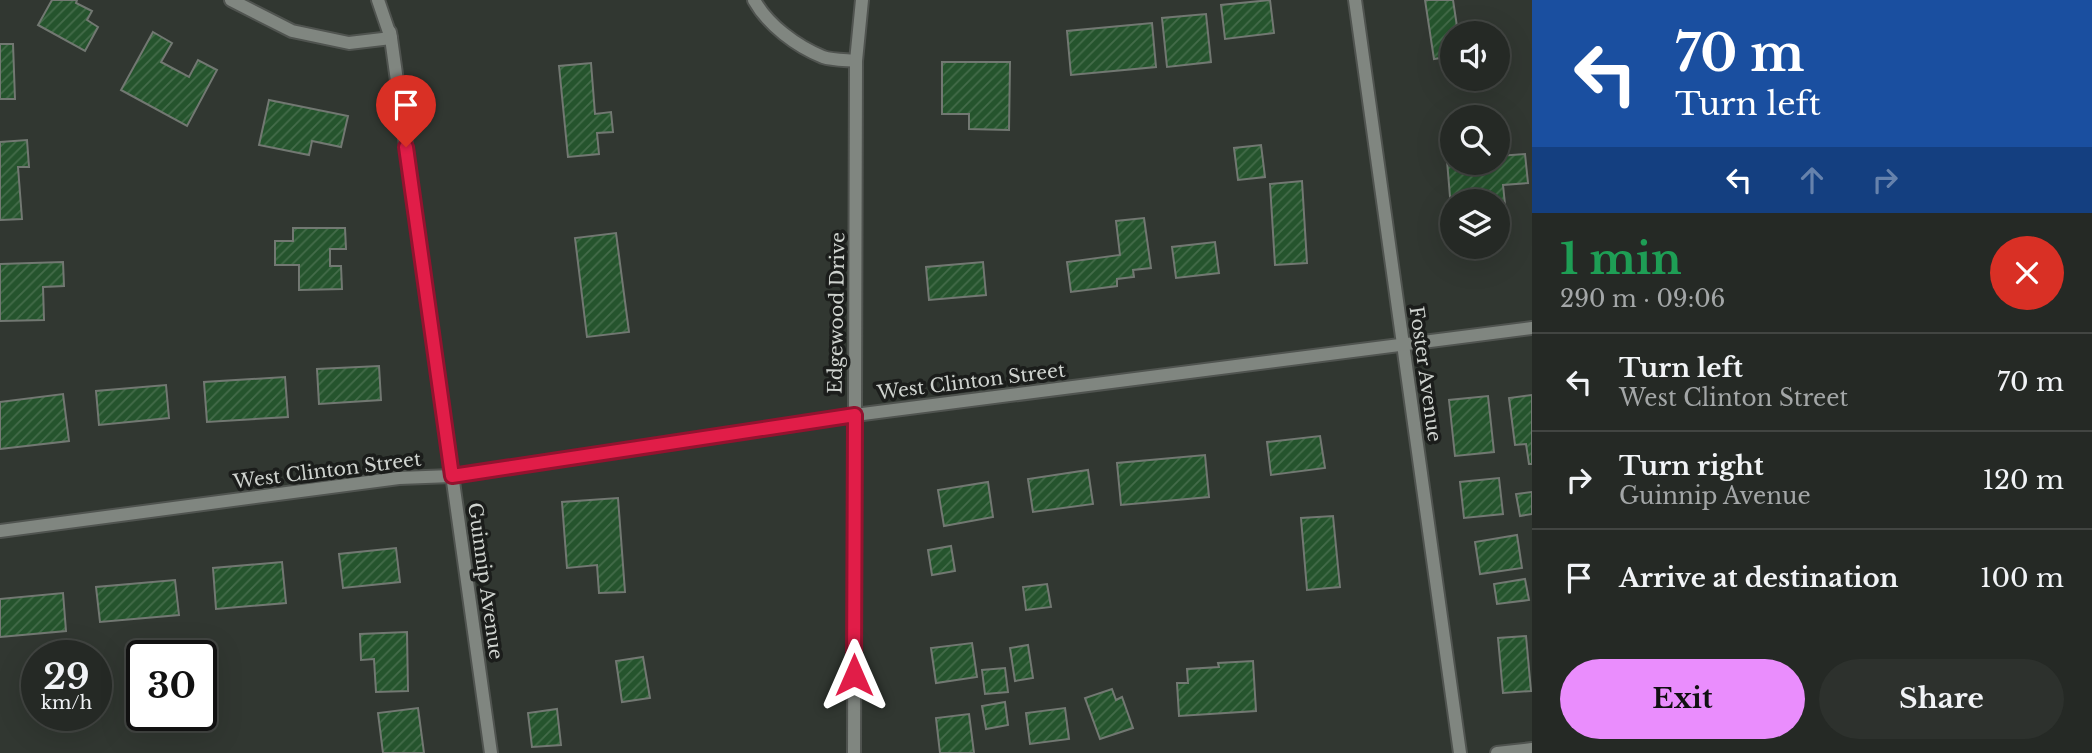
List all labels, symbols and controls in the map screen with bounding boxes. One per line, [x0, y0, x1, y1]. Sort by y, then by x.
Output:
map controls [1440, 21, 1510, 259]
button: sound [1440, 21, 1510, 91]
text: 70 m [1675, 23, 1805, 84]
icon: left [1560, 28, 1651, 119]
pin [376, 75, 436, 147]
text: Turn left [1675, 84, 1821, 124]
icon: arrive [387, 86, 425, 124]
button: search [1440, 105, 1510, 175]
icon: left [1720, 161, 1758, 199]
icon: ahead [1793, 161, 1831, 199]
icon: right [1866, 161, 1904, 199]
button: layers [1440, 189, 1510, 259]
street label: Edgewood Drive [824, 232, 849, 394]
text: 1 min [1560, 233, 1682, 285]
button: close [1990, 236, 2064, 310]
text: 290 m · 09:06 [1560, 285, 1725, 313]
street label: Foster Avenue [1405, 305, 1446, 443]
text: Turn left [1619, 352, 1743, 384]
street label: West Clinton Street [875, 358, 1067, 405]
icon: left [1560, 363, 1598, 401]
text: 70 m [1997, 366, 2064, 398]
text: West Clinton Street [1619, 384, 1848, 412]
street label: West Clinton Street [231, 447, 423, 494]
text: Turn right [1619, 450, 1764, 482]
icon: right [1560, 461, 1598, 499]
text: 120 m [1982, 464, 2064, 496]
text: Guinnip Avenue [1619, 482, 1811, 510]
street label: Guinnip Avenue [463, 501, 508, 661]
icon: arrive [1560, 559, 1598, 597]
text: Arrive at destination [1619, 562, 1899, 594]
text: 100 m [1980, 562, 2064, 594]
position arrow [817, 638, 891, 712]
speed limit sign: 30 [126, 640, 217, 731]
text: 29 [43, 655, 90, 698]
button: Exit [1560, 659, 1805, 739]
button: Share [1819, 659, 2064, 739]
text: km/h [41, 692, 92, 714]

